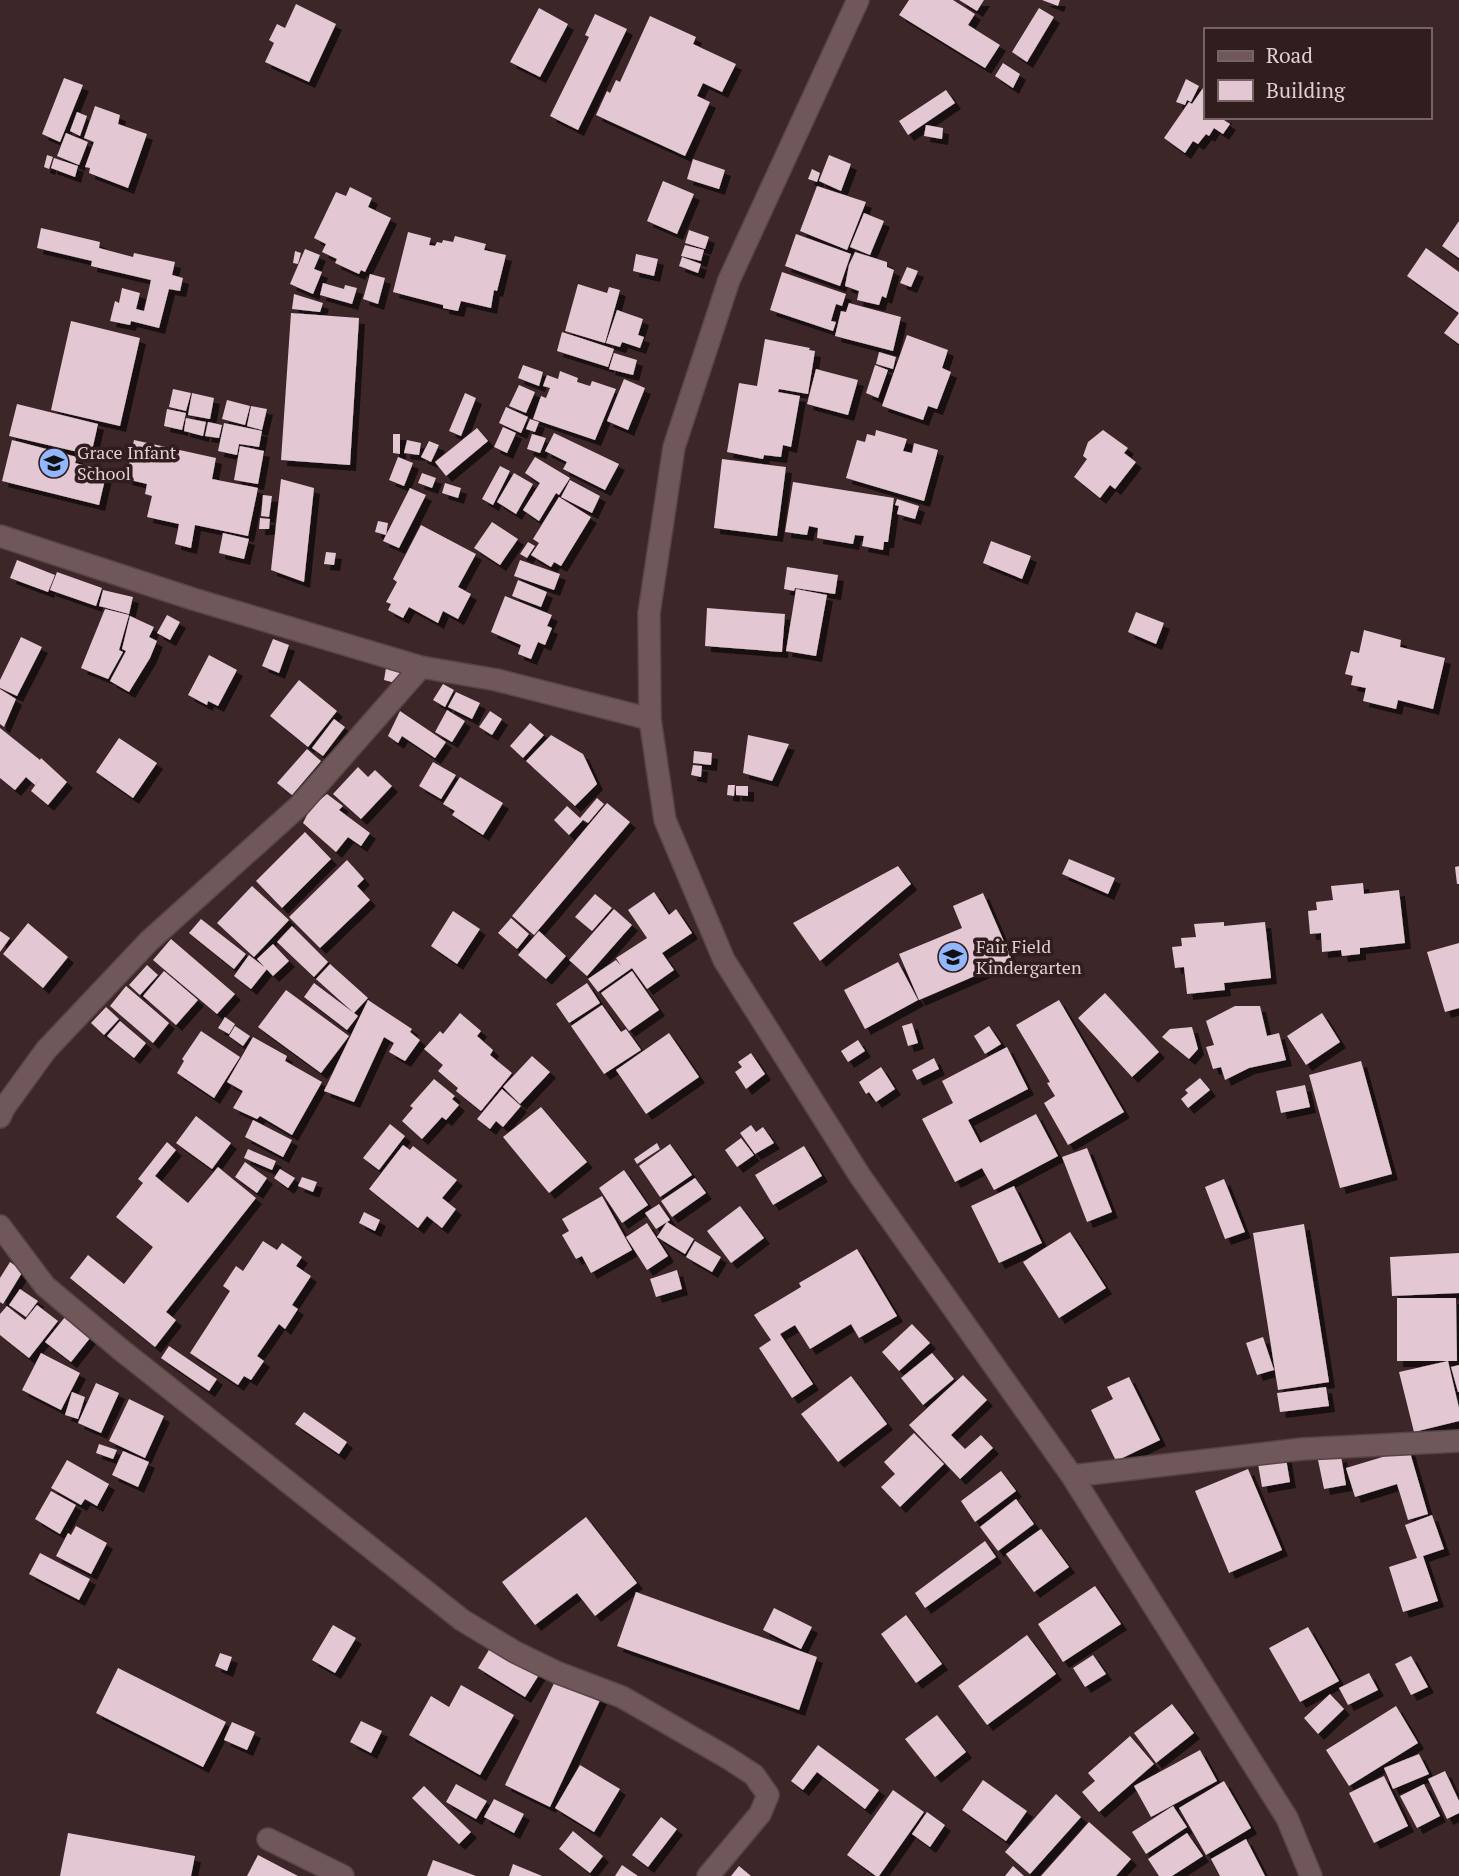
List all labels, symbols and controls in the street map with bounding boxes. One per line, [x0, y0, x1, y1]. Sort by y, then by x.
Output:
legend [1204, 28, 1431, 119]
text: Road [1266, 41, 1313, 69]
text: Building [1266, 76, 1346, 104]
place label: Grace Infant School [77, 440, 177, 485]
school or university icon: Grace Infant School [37, 446, 71, 480]
place label: Fair Field Kindergarten [976, 934, 1082, 979]
school or university icon: Fair Field Kindergarten [936, 940, 970, 974]

